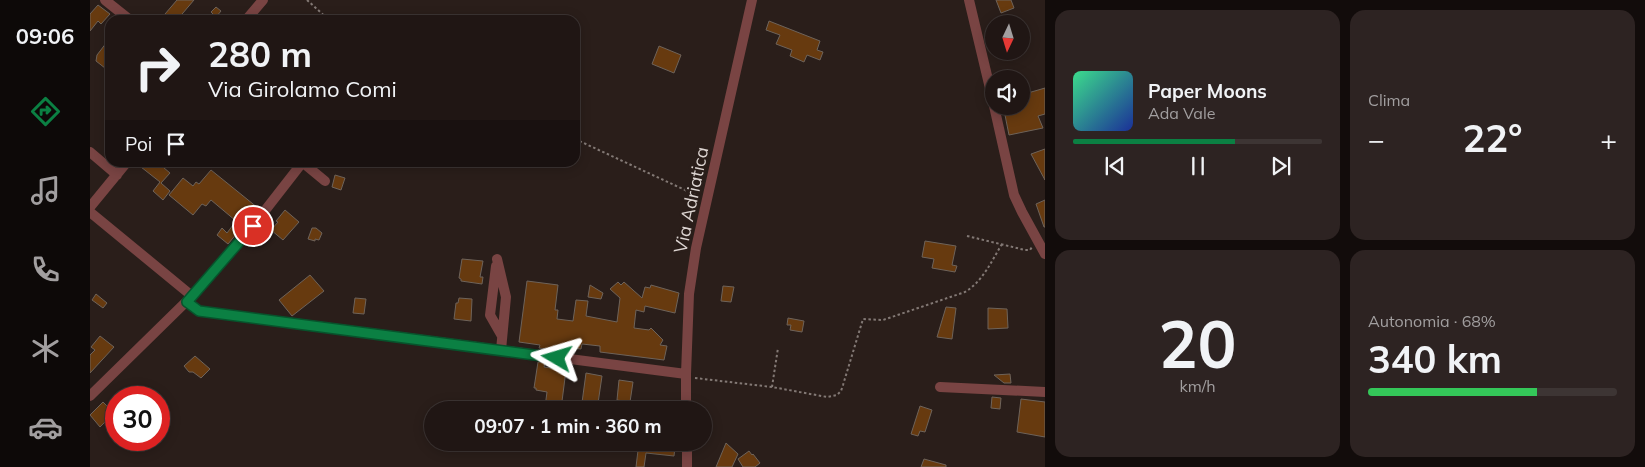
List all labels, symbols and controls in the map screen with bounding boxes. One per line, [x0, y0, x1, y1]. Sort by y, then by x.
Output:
north arrow [985, 15, 1030, 60]
map controls [985, 15, 1030, 115]
text: 09:06 [16, 22, 74, 50]
text: 280 m [208, 32, 312, 76]
icon: right [125, 35, 190, 100]
button: sound [985, 70, 1030, 115]
text: Via Girolamo Comi [208, 75, 397, 103]
text: Paper Moons [1148, 79, 1267, 103]
text: Clima [1368, 90, 1410, 110]
icon: directions [28, 94, 63, 129]
text: Ada Vale [1148, 103, 1215, 123]
text: 22° [1462, 114, 1523, 162]
text: − [1368, 122, 1385, 157]
text: + [1600, 122, 1617, 157]
icon: arrive [162, 130, 190, 158]
text: Poi [125, 132, 152, 156]
street label: Via Adriatica [669, 145, 713, 255]
icon: previous [1101, 152, 1129, 180]
icon: pause [1184, 152, 1212, 180]
icon: next [1267, 152, 1295, 180]
icon: music [28, 173, 63, 208]
pin [232, 205, 274, 247]
icon: arrive [239, 212, 267, 240]
icon: phone [28, 252, 63, 287]
text: 20 [1158, 303, 1237, 384]
text: Autonomia · 68% [1368, 311, 1496, 331]
icon: climate [28, 331, 63, 366]
position arrow [530, 331, 582, 383]
text: 340 km [1368, 335, 1502, 383]
text: km/h [1179, 376, 1216, 396]
speed limit sign: 30 [105, 386, 170, 451]
icon: car [28, 410, 63, 445]
text: 09:07 · 1 min · 360 m [474, 414, 662, 438]

